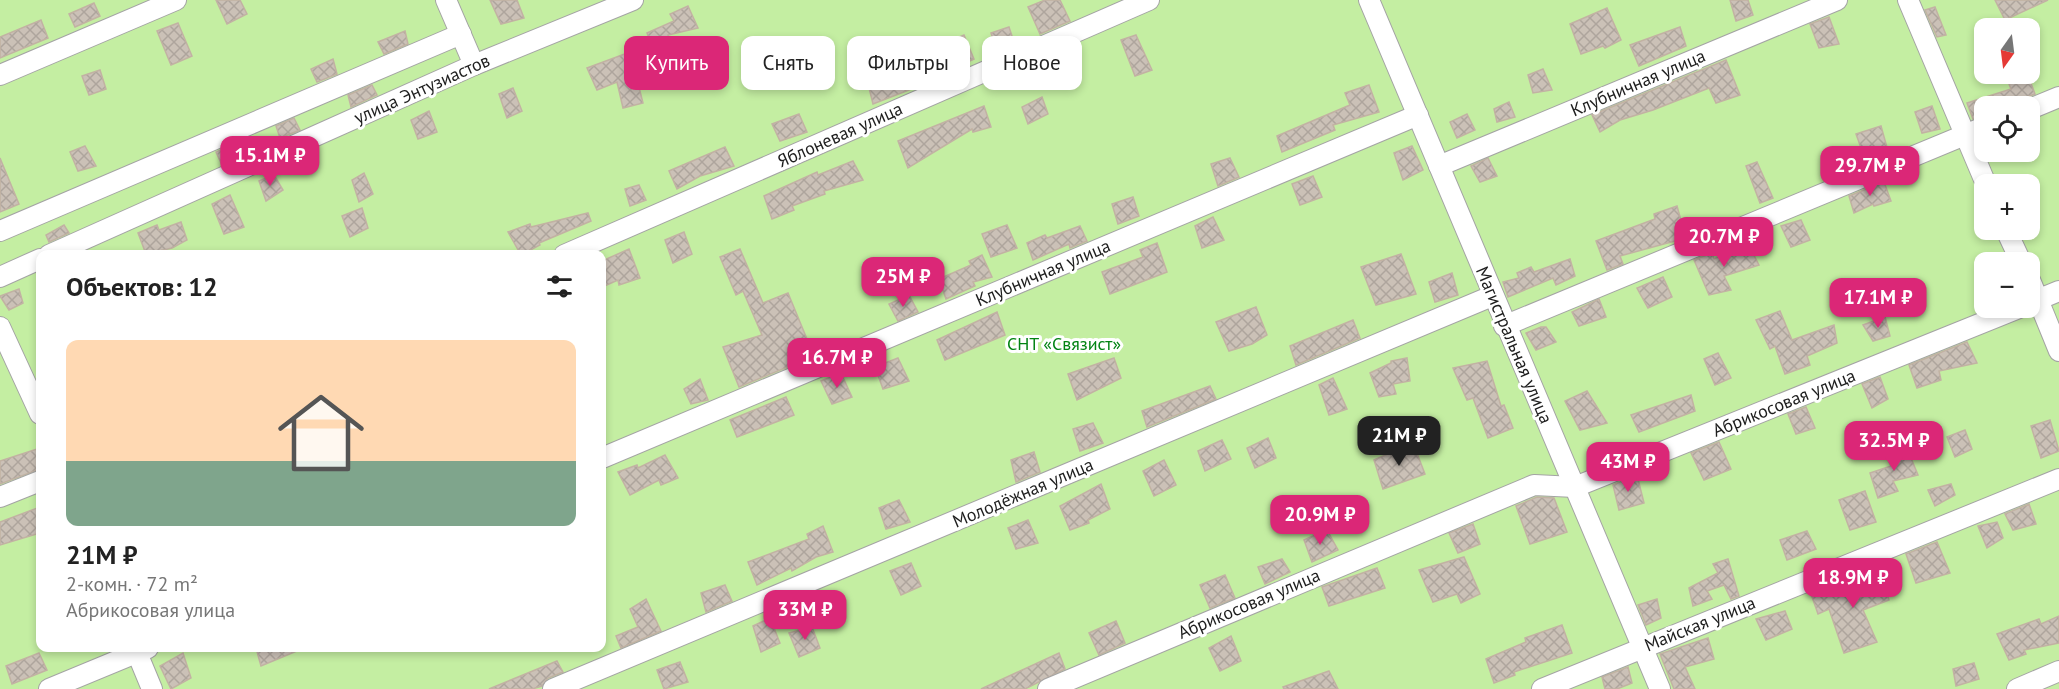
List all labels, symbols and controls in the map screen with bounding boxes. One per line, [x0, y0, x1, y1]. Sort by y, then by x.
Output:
north arrow [1974, 18, 2040, 84]
map controls [1974, 18, 2040, 318]
chip: Купить [624, 36, 729, 90]
chip: Снять [741, 36, 835, 90]
chip: Фильтры [847, 36, 970, 90]
chip: Новое [982, 36, 1082, 90]
street label: Клубничная улица [1567, 44, 1709, 121]
street label: улица Энтузиастов [350, 48, 493, 129]
button: locate [1974, 96, 2040, 162]
street label: Яблоневая улица [774, 97, 906, 172]
pin: 15.1M ₽ [215, 136, 325, 187]
text: 15.1M ₽ [234, 142, 306, 168]
pin: 29.7M ₽ [1815, 146, 1925, 197]
text: 29.7M ₽ [1834, 152, 1906, 178]
button: + [1974, 174, 2040, 240]
pin: 20.7M ₽ [1669, 217, 1779, 268]
text: 20.7M ₽ [1688, 223, 1760, 249]
street label: Клубничная улица [972, 234, 1114, 311]
button: − [1974, 252, 2040, 318]
pin: 25M ₽ [861, 257, 945, 308]
text: 25M ₽ [875, 263, 931, 289]
street label: Магистральная улица [1471, 263, 1558, 427]
text: Объектов: 12 [66, 270, 218, 303]
icon: filters [543, 270, 576, 303]
pin: 17.1M ₽ [1823, 278, 1933, 329]
text: 17.1M ₽ [1844, 284, 1912, 310]
park label: СНТ «Связист» [1007, 332, 1121, 355]
pin: 16.7M ₽ [782, 338, 892, 389]
text: 16.7M ₽ [801, 344, 873, 370]
street label: Абрикосовая улица [1709, 363, 1859, 442]
icon: home [267, 379, 375, 487]
pin: 21M ₽ [1357, 416, 1441, 467]
pin: 32.5M ₽ [1839, 421, 1949, 472]
text: 21M ₽ [1371, 422, 1427, 448]
text: 32.5M ₽ [1858, 427, 1930, 453]
pin: 43M ₽ [1586, 442, 1670, 493]
text: 43M ₽ [1600, 448, 1656, 474]
street label: Молодёжная улица [949, 452, 1097, 533]
pin: 20.9M ₽ [1265, 495, 1375, 546]
text: 20.9M ₽ [1284, 501, 1356, 527]
text: 21M ₽ [66, 538, 138, 571]
pin: 18.9M ₽ [1798, 558, 1908, 609]
street label: Абрикосовая улица [1174, 563, 1323, 644]
text: 18.9M ₽ [1817, 564, 1889, 590]
text: 2-комн. · 72 m² [66, 571, 198, 597]
pin: 33M ₽ [763, 590, 847, 641]
street label: Майская улица [1641, 591, 1759, 656]
text: 33M ₽ [777, 596, 833, 622]
text: Абрикосовая улица [66, 597, 235, 623]

